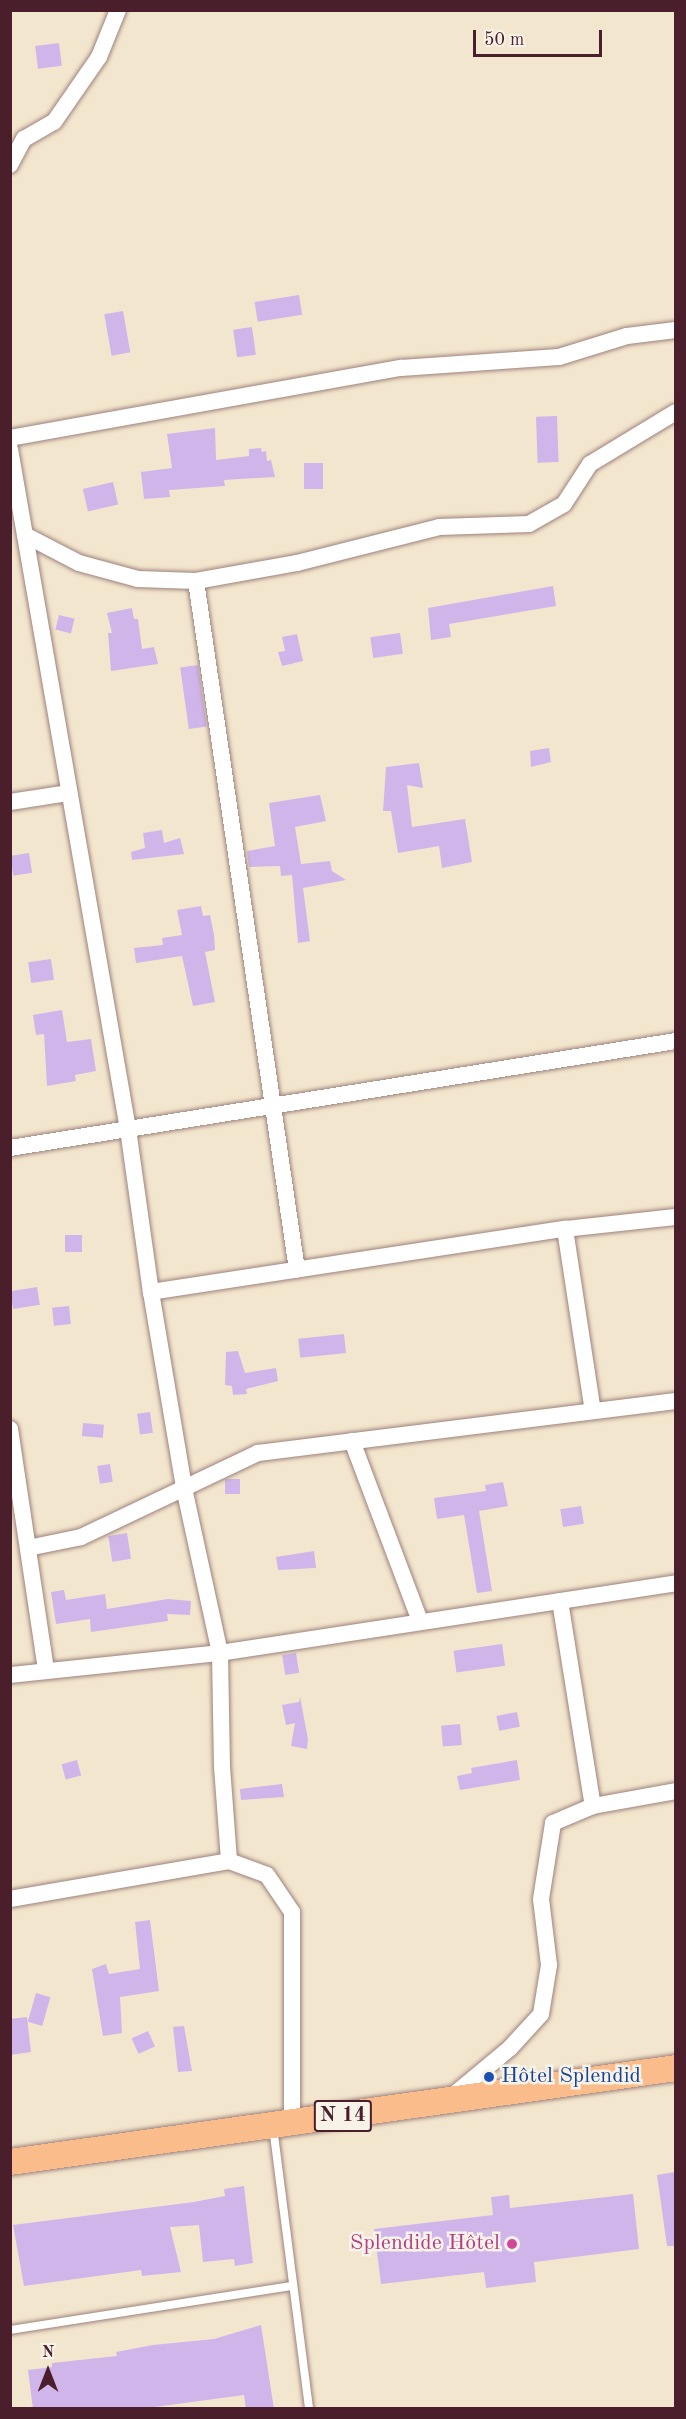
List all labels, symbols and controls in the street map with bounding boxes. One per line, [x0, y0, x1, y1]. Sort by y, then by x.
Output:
scale bar [476, 18, 605, 56]
text: 50 m [484, 31, 524, 49]
place label: Hôtel Splendid [501, 2064, 641, 2090]
marker: Hôtel Splendid [482, 2070, 496, 2084]
road number: N 14 [313, 2098, 373, 2134]
place label: Splendide Hôtel [350, 2231, 500, 2257]
marker: Splendide Hôtel [505, 2237, 519, 2251]
north arrow [18, 2341, 78, 2401]
text: N [42, 2345, 54, 2361]

